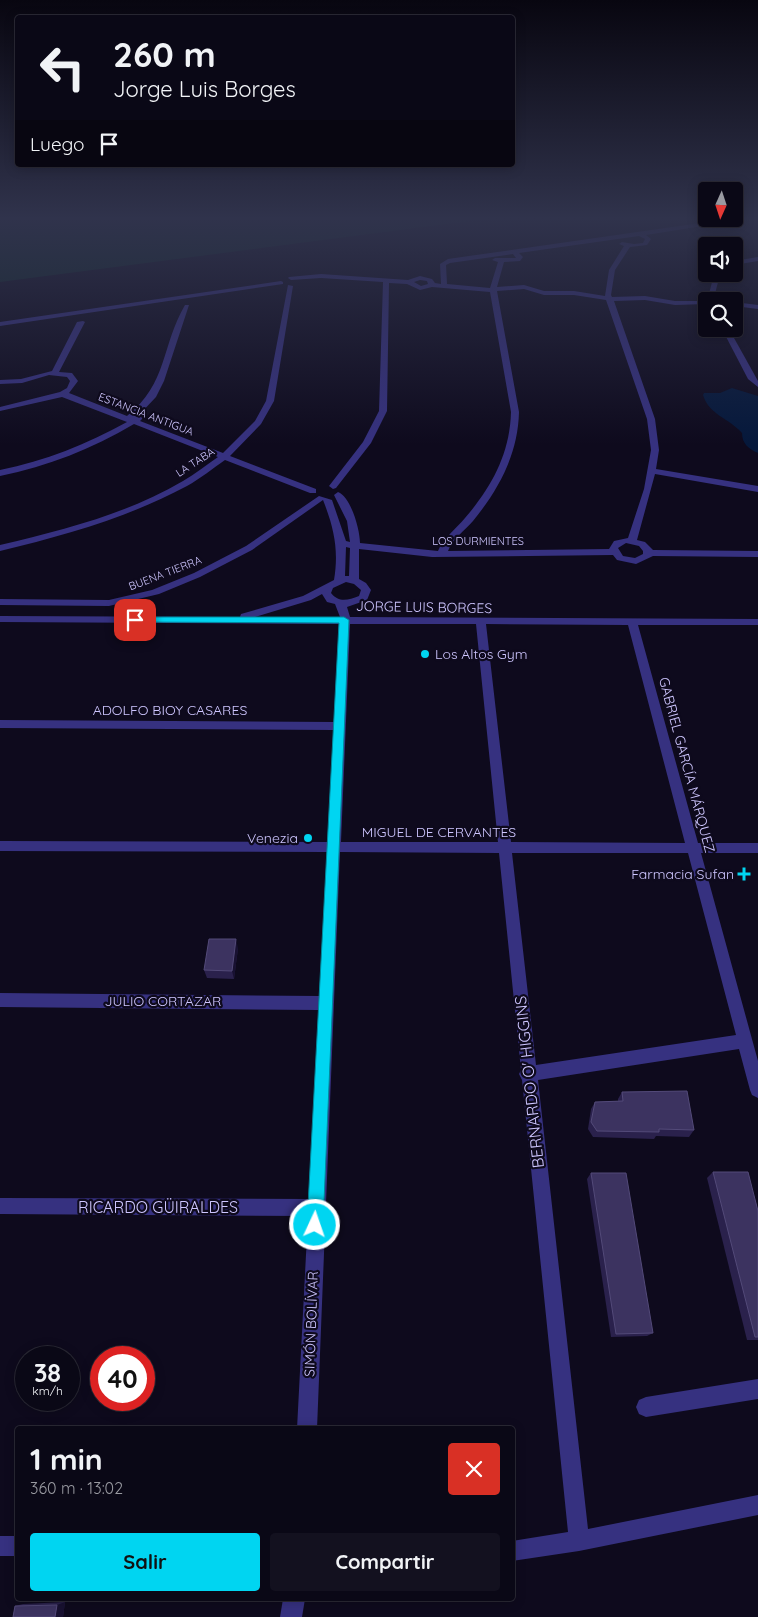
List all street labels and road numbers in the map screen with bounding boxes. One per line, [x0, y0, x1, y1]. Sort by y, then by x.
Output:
street label: ESTANCIA ANTIGUA [96, 389, 196, 439]
street label: LA TABA [173, 444, 217, 480]
street label: LOS DURMIENTES [432, 534, 524, 548]
street label: BUENA TIERRA [127, 553, 203, 593]
street label: JORGE LUIS BORGES [356, 597, 492, 617]
street label: GABRIEL GARCÍA MÁRQUEZ [655, 675, 719, 855]
street label: ADOLFO BIOY CASARES [93, 701, 247, 719]
street label: MIGUEL DE CERVANTES [362, 823, 516, 841]
street label: JULIO CORTAZAR [105, 992, 221, 1010]
street label: BERNARDO O' HIGGINS [510, 995, 548, 1169]
street label: RICARDO GÜIRALDES [78, 1197, 238, 1217]
street label: SIMÓN BOLÍVAR [300, 1271, 322, 1377]

